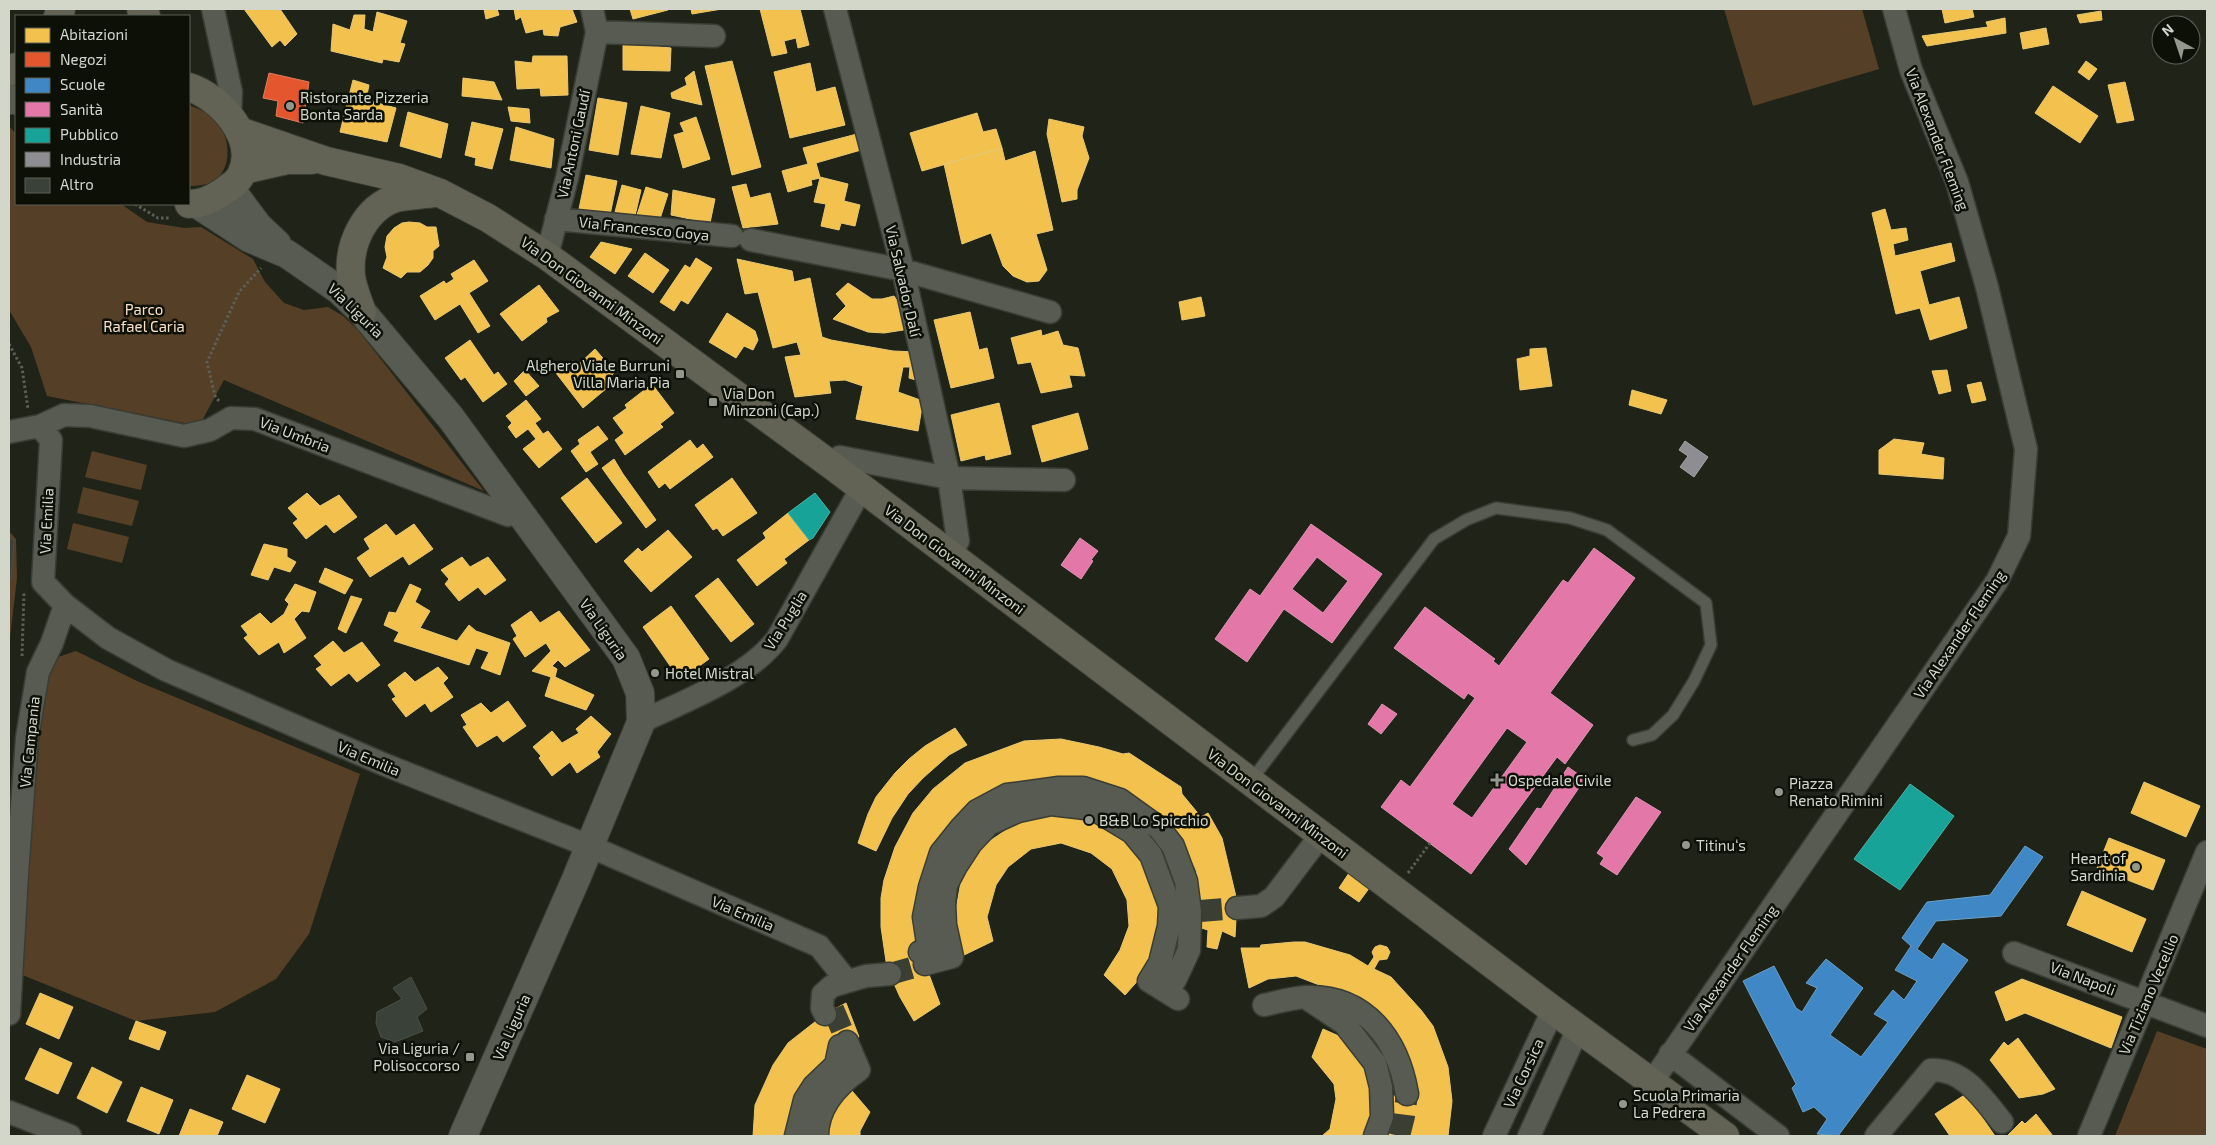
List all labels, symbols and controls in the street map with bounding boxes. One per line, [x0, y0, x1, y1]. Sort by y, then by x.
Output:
legend [15, 15, 190, 205]
north arrow [2151, 15, 2201, 65]
text: N [2158, 20, 2177, 39]
text: Abitazioni [60, 25, 128, 43]
text: Negozi [60, 50, 107, 68]
street label: Via Alexander Fleming [1903, 65, 1974, 213]
text: Scuole [60, 75, 105, 93]
street label: Via Antoni Gaudí [553, 87, 594, 200]
place label: Ristorante Pizzeria Bonta Sarda [300, 88, 429, 123]
text: Sanità [60, 100, 103, 118]
marker: Ristorante Pizzeria Bonta Sarda [284, 100, 296, 112]
text: Pubblico [60, 125, 118, 143]
text: Industria [60, 150, 121, 168]
text: Altro [60, 175, 94, 193]
street label: Via Francesco Goya [578, 212, 710, 244]
street label: Via Salvador Dalí [882, 223, 926, 340]
street label: Via Don Giovanni Minzoni [517, 232, 667, 348]
street label: Via Liguria [324, 279, 388, 341]
park label: Parco Rafael Caria [103, 300, 185, 335]
place label: Alghero Viale Burruni Villa Maria Pia [526, 356, 670, 391]
marker: Alghero Viale Burruni Villa Maria Pia [674, 368, 686, 380]
place label: Via Don Minzoni (Cap.) [723, 384, 820, 419]
marker: Via Don Minzoni (Cap.) [707, 396, 719, 408]
street label: Via Umbria [257, 412, 333, 456]
street label: Via Emilia [35, 488, 57, 554]
street label: Via Don Giovanni Minzoni [881, 500, 1029, 618]
street label: Via Alexander Fleming [1909, 566, 2009, 702]
street label: Via Puglia [760, 587, 810, 653]
street label: Via Liguria [576, 595, 632, 663]
place label: Hotel Mistral [665, 664, 754, 682]
marker: Hotel Mistral [649, 667, 661, 679]
street label: Via Campania [15, 695, 43, 789]
street label: Via Emilia [335, 737, 403, 779]
street label: Via Don Giovanni Minzoni [1204, 744, 1352, 862]
place label: Ospedale Civile [1508, 771, 1612, 789]
marker: Ospedale Civile [1490, 773, 1504, 787]
place label: Piazza Renato Rimini [1789, 774, 1883, 809]
marker: Piazza Renato Rimini [1773, 786, 1785, 798]
place label: B&B Lo Spicchio [1099, 811, 1208, 829]
marker: B&B Lo Spicchio [1083, 814, 1095, 826]
place label: Titinu‘s [1696, 836, 1746, 854]
marker: Titinu‘s [1680, 839, 1692, 851]
place label: Heart of Sardinia [2070, 849, 2126, 884]
marker: Heart of Sardinia [2130, 861, 2142, 873]
street label: Via Emilia [709, 892, 777, 934]
street label: Via Alexander Fleming [1679, 900, 1781, 1035]
street label: Via Tiziano Vecellio [2114, 931, 2182, 1057]
street label: Via Napoli [2048, 957, 2118, 999]
street label: Via Liguria [488, 991, 534, 1063]
street label: Via Corsica [1499, 1035, 1547, 1111]
place label: Via Liguria / Polisoccorso [373, 1039, 460, 1074]
marker: Via Liguria / Polisoccorso [464, 1051, 476, 1063]
place label: Scuola Primaria La Pedrera [1633, 1086, 1740, 1121]
marker: Scuola Primaria La Pedrera [1617, 1098, 1629, 1110]

